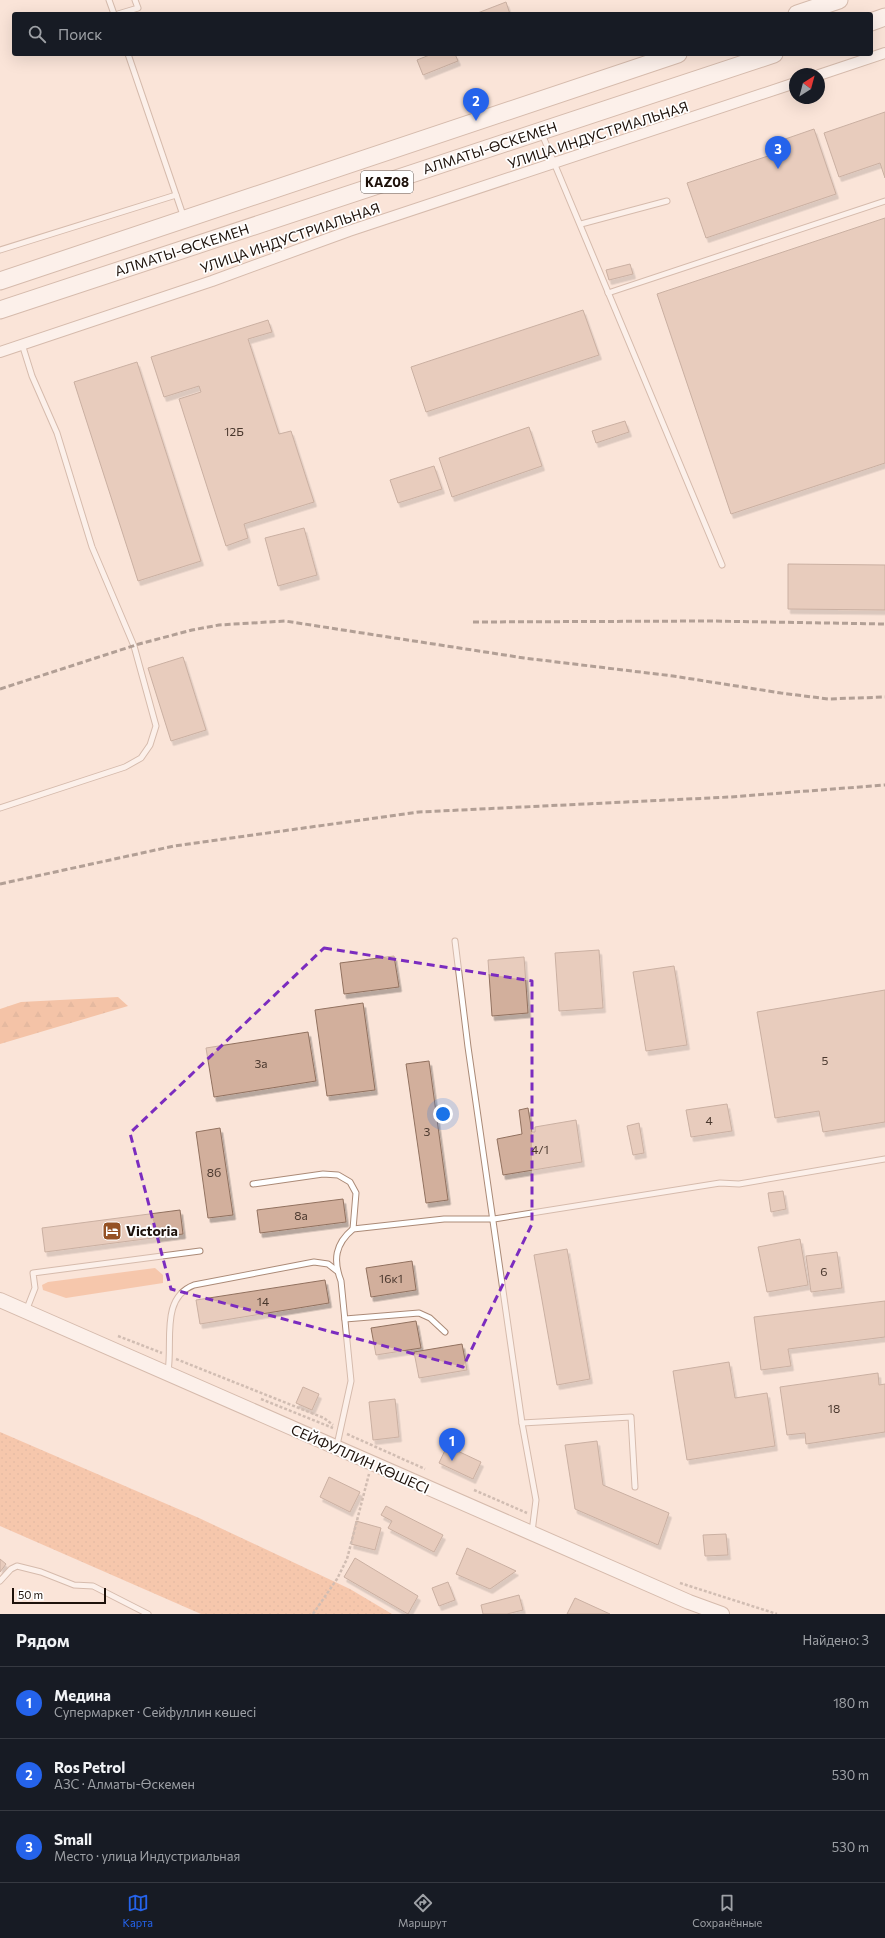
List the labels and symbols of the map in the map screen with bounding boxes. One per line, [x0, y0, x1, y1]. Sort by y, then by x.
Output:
north arrow [789, 68, 825, 104]
pin: 2 [463, 88, 489, 121]
street label: УЛИЦА ИНДУСТРИАЛЬНАЯ [505, 97, 690, 172]
street label: АЛМАТЫ-ӨСКЕМЕН [420, 118, 559, 177]
pin: 3 [765, 136, 791, 169]
road number: KAZ08 [361, 171, 413, 193]
street label: УЛИЦА ИНДУСТРИАЛЬНАЯ [198, 199, 382, 276]
street label: АЛМАТЫ-ӨСКЕМЕН [112, 220, 251, 279]
house number: 12Б [224, 424, 244, 438]
house number: 5 [822, 1053, 829, 1067]
house number: 3а [254, 1056, 268, 1070]
your location [433, 1104, 453, 1124]
house number: 4 [705, 1113, 713, 1127]
house number: 3 [424, 1124, 431, 1138]
house number: 4/1 [531, 1142, 549, 1156]
house number: 8б [207, 1165, 221, 1179]
house number: 8а [294, 1208, 308, 1222]
hotel icon: Victoria [101, 1220, 123, 1242]
place label: Victoria [126, 1222, 178, 1239]
house number: 6 [820, 1264, 828, 1278]
house number: 16к1 [379, 1271, 403, 1285]
house number: 14 [257, 1294, 269, 1308]
house number: 18 [828, 1401, 840, 1415]
street label: СЕЙФУЛЛИН КӨШЕСІ [288, 1420, 432, 1497]
pin: 1 [439, 1428, 465, 1461]
scale bar [12, 1586, 106, 1605]

